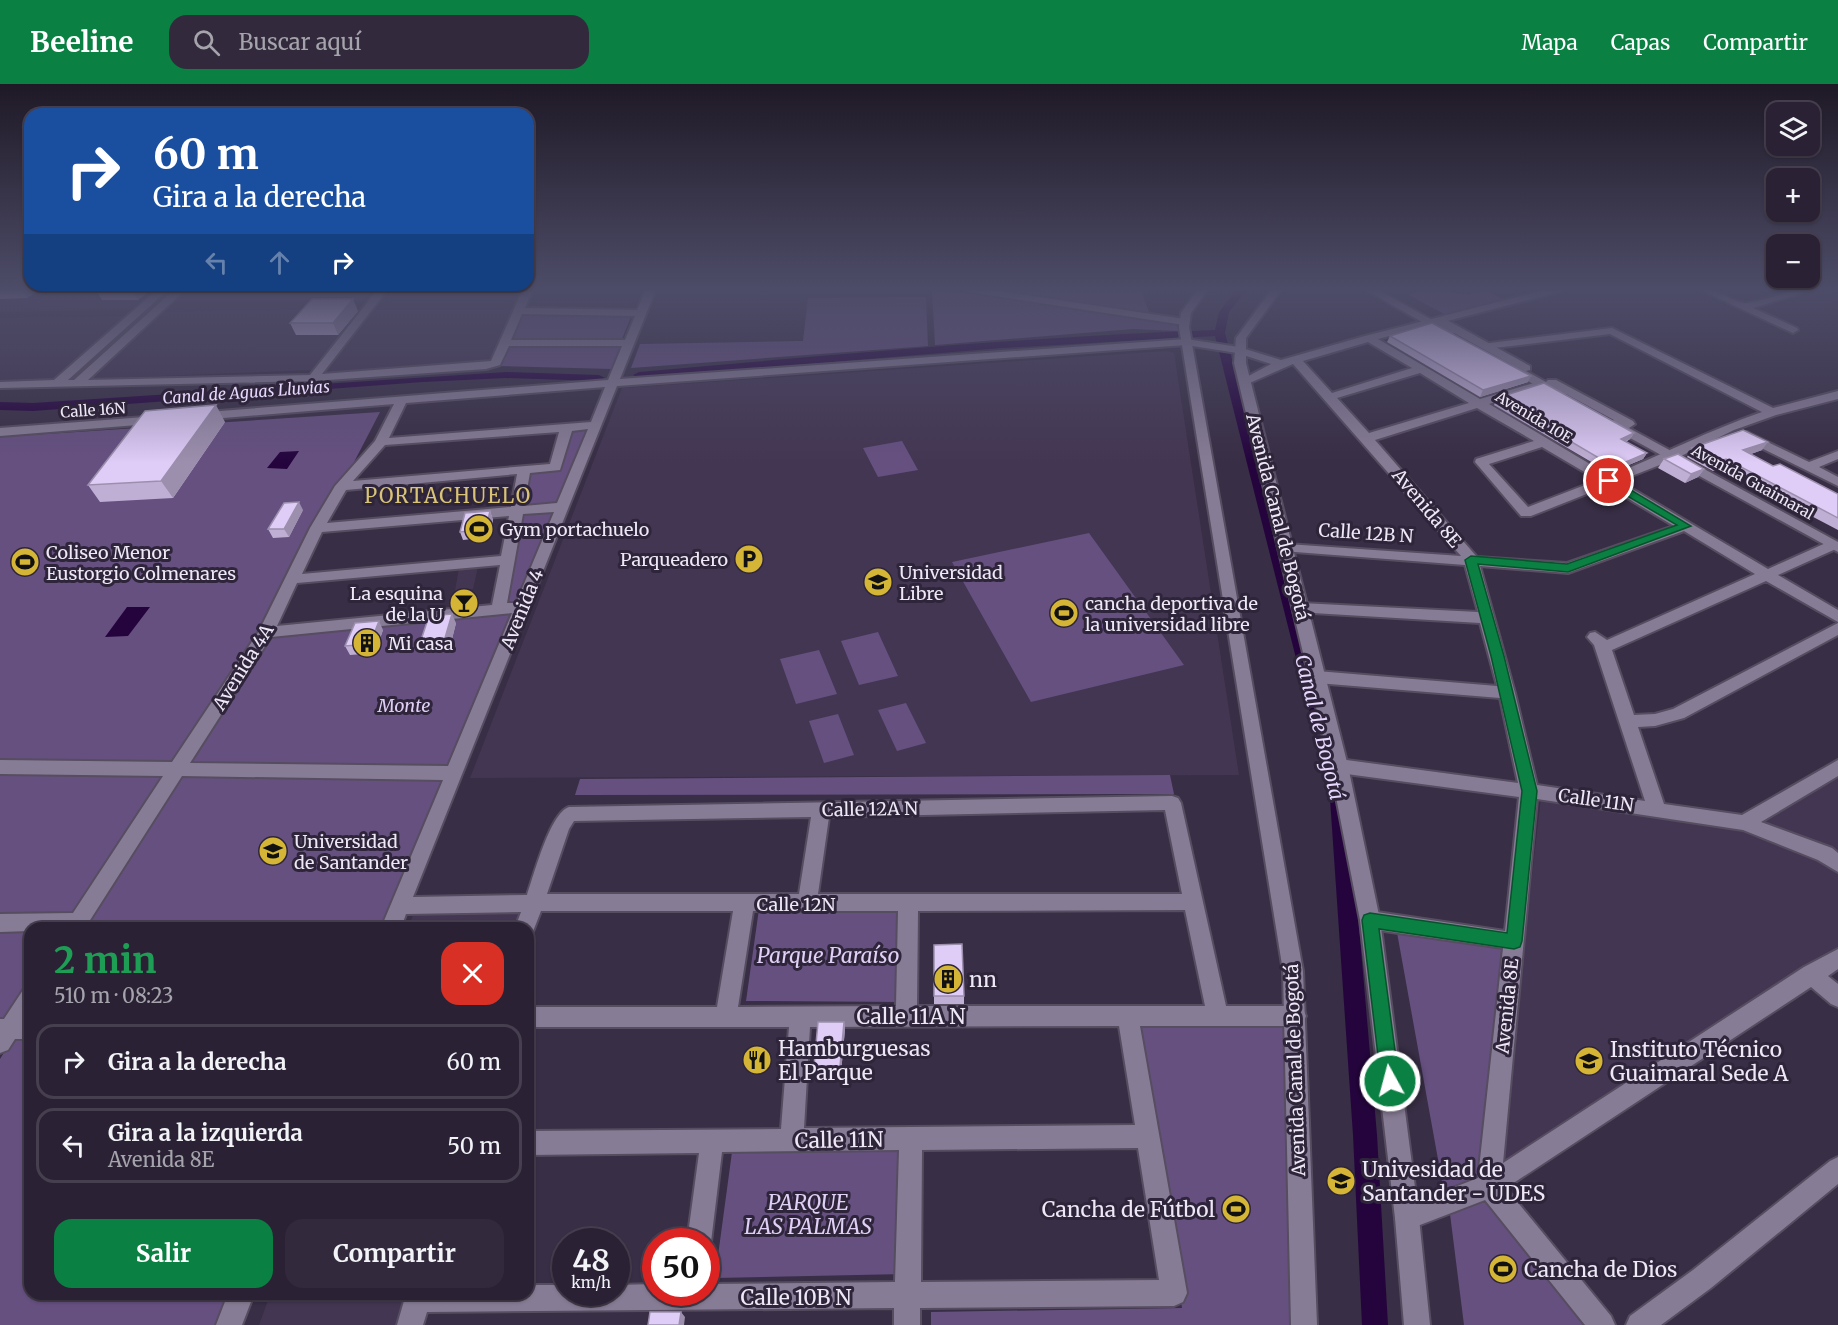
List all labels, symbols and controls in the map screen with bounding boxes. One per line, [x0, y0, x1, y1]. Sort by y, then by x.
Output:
search box [169, 15, 589, 69]
text: Beeline [30, 24, 133, 60]
icon: search [190, 26, 223, 59]
text: Buscar aquí [238, 28, 361, 56]
text: Mapa [1521, 29, 1578, 56]
text: Capas [1611, 29, 1670, 56]
text: Compartir [1703, 29, 1808, 56]
map controls [1766, 102, 1820, 288]
button: layers [1766, 102, 1820, 156]
text: 60 m [153, 128, 259, 180]
icon: right [54, 132, 132, 210]
button: + [1766, 168, 1820, 222]
text: Gira a la derecha [153, 180, 366, 214]
button: − [1766, 234, 1820, 288]
icon: left [200, 246, 233, 279]
icon: ahead [263, 246, 296, 279]
icon: right [326, 246, 359, 279]
water label: Canal de Aguas Lluvias [162, 376, 331, 408]
street label: Avenida 10E [1491, 386, 1576, 448]
street label: Calle 16N [60, 398, 127, 422]
street label: Avenida Canal de Bogotá [1241, 410, 1315, 623]
street label: Avenida Guaimaral [1688, 440, 1818, 524]
pin [1583, 455, 1634, 506]
street label: Avenida 8E [1387, 463, 1467, 552]
icon: arrive [1592, 464, 1625, 497]
district label: PORTACHUELO [364, 483, 532, 508]
sports icon: Gym portachuelo [463, 513, 495, 545]
place label: Gym portachuelo [500, 518, 649, 541]
street label: Calle 12B N [1318, 518, 1414, 548]
place label: Coliseo Menor Eustorgio Colmenares [46, 541, 236, 585]
parking icon: Parqueadero [733, 543, 765, 575]
sports icon: Coliseo Menor Eustorgio Colmenares [9, 546, 41, 578]
place label: Parqueadero [620, 548, 728, 571]
place label: Universidad Libre [899, 561, 1003, 605]
street label: Avenida 4 [495, 565, 549, 654]
school or university icon: Universidad Libre [862, 566, 894, 598]
place label: La esquina de la U [350, 582, 444, 626]
bar icon: La esquina de la U [448, 587, 480, 619]
place label: cancha deportiva de la universidad libre [1085, 592, 1258, 636]
sports icon: cancha deportiva de la universidad libre [1048, 597, 1080, 629]
street label: Avenida 4A [207, 619, 279, 715]
building icon: Mi casa [351, 627, 383, 659]
place label: Mi casa [388, 632, 454, 655]
water label: Canal de Bogotá [1290, 652, 1350, 802]
park label: Monte [377, 694, 430, 717]
street label: Calle 11N [1557, 783, 1635, 817]
street label: Calle 12A N [822, 797, 918, 821]
place label: Universidad de Santander [294, 830, 408, 874]
school or university icon: Universidad de Santander [257, 835, 289, 867]
street label: Calle 12N [757, 893, 835, 916]
text: 2 min [54, 938, 157, 983]
button: close [441, 942, 504, 1005]
park label: Parque Paraíso [757, 942, 899, 969]
street label: Avenida 8E [1490, 957, 1523, 1056]
building icon: nn [932, 963, 964, 995]
street label: Avenida Canal de Bogotá [1280, 963, 1310, 1178]
place label: nn [969, 966, 997, 993]
text: 510 m · 08:23 [54, 983, 173, 1008]
street label: Calle 11A N [857, 1003, 965, 1030]
place label: Hamburguesas El Parque [778, 1035, 931, 1086]
place label: Instituto Técnico Guaimaral Sede A [1610, 1036, 1789, 1087]
restaurant icon: Hamburguesas El Parque [741, 1044, 773, 1076]
icon: right [57, 1045, 90, 1078]
school or university icon: Instituto Técnico Guaimaral Sede A [1573, 1045, 1605, 1077]
text: Gira a la derecha [108, 1048, 286, 1076]
text: 60 m [447, 1048, 501, 1076]
position arrow [1358, 1049, 1422, 1113]
text: Gira a la izquierda [108, 1119, 303, 1147]
street label: Calle 11N [794, 1126, 884, 1154]
icon: left [57, 1129, 90, 1162]
text: 50 m [447, 1132, 501, 1160]
text: Avenida 8E [108, 1147, 214, 1172]
place label: Univesidad de Santander - UDES [1362, 1156, 1545, 1207]
school or university icon: Univesidad de Santander - UDES [1325, 1165, 1357, 1197]
park label: PARQUE LAS PALMAS [744, 1189, 872, 1240]
sports icon: Cancha de Fútbol [1220, 1193, 1252, 1225]
place label: Cancha de Fútbol [1042, 1196, 1215, 1223]
button: Salir [54, 1219, 273, 1288]
button: Compartir [285, 1219, 504, 1288]
speed limit sign: 50 [642, 1228, 720, 1306]
text: 48 [572, 1241, 610, 1279]
sports icon: Cancha de Dios [1487, 1253, 1519, 1285]
place label: Cancha de Dios [1524, 1256, 1677, 1283]
text: km/h [571, 1273, 611, 1292]
street label: Calle 10B N [741, 1284, 851, 1311]

